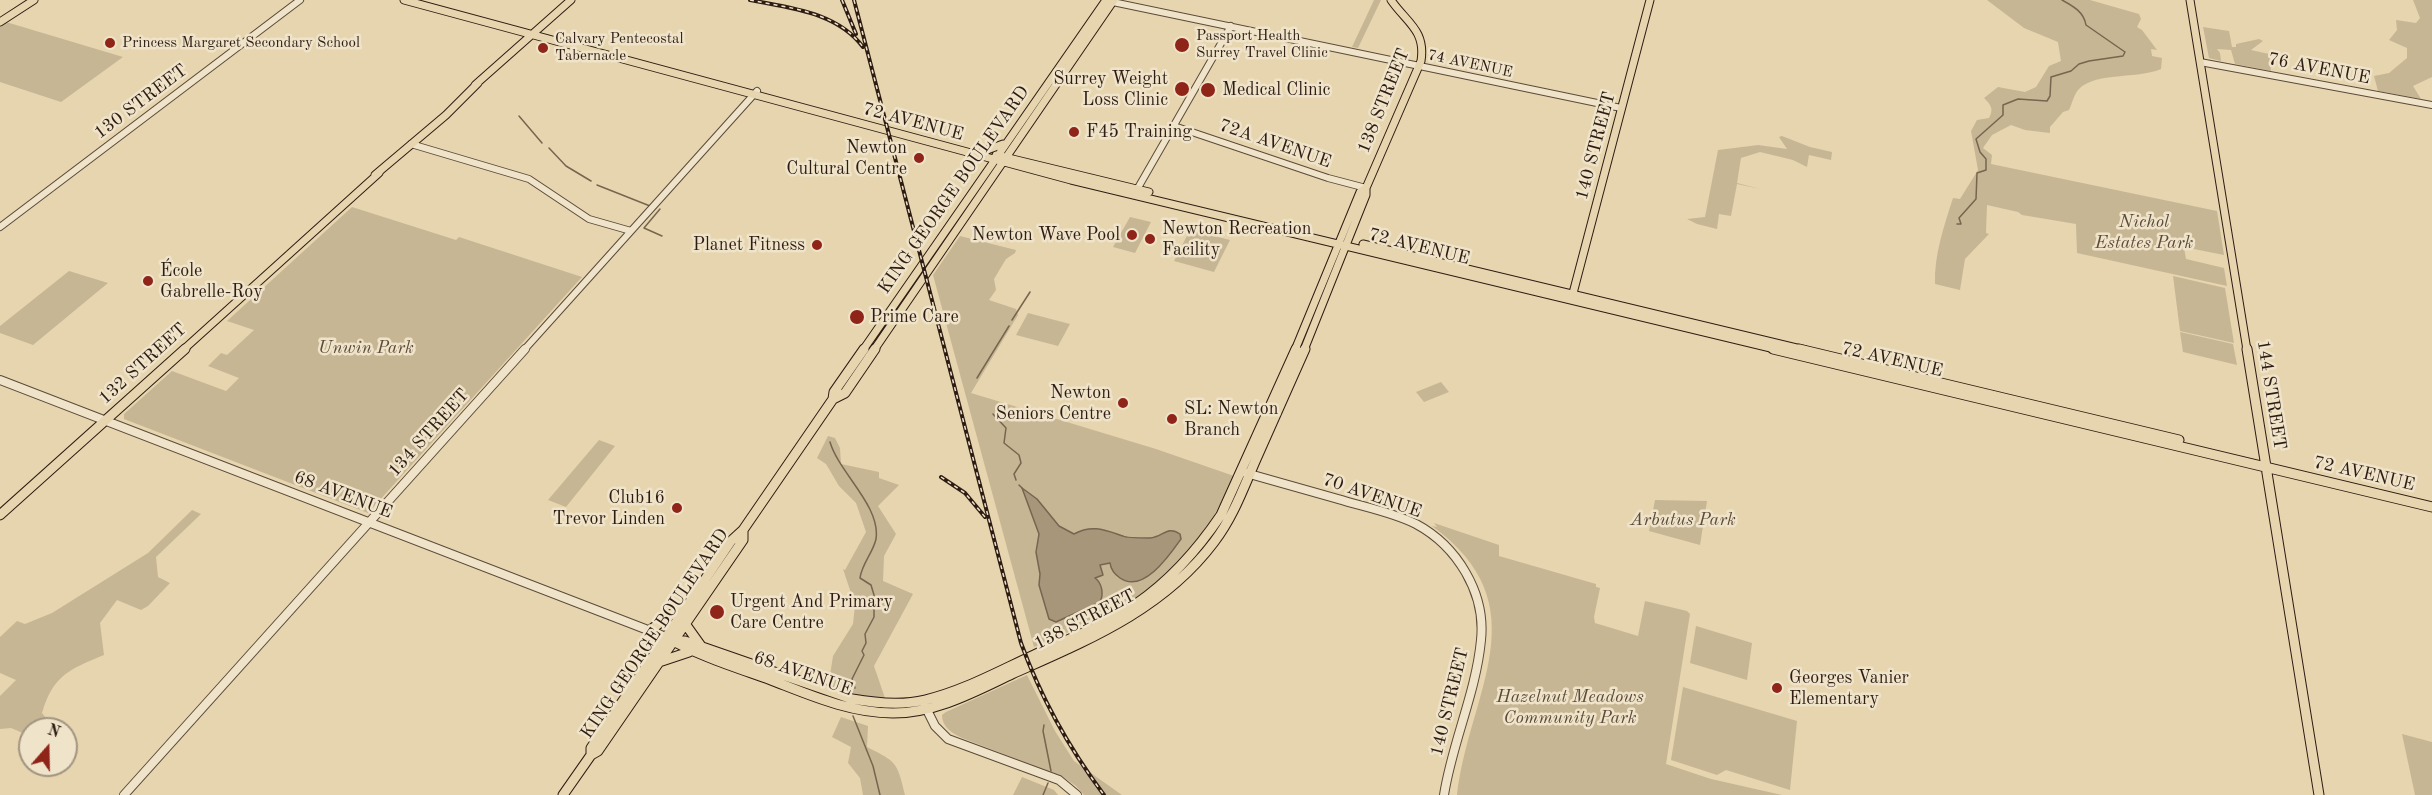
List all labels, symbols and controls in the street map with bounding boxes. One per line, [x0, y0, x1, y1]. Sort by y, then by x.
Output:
place label: Passport Health Surrey Travel Clinic [1196, 27, 1328, 62]
place label: Calvary Pentecostal Tabernacle [555, 30, 683, 65]
place label: Princess Margaret Secondary School [122, 34, 360, 52]
marker: Princess Margaret Secondary School [103, 36, 117, 50]
marker: Passport Health Surrey Travel Clinic [1173, 36, 1191, 54]
marker: Calvary Pentecostal Tabernacle [536, 41, 550, 55]
street label: 138 STREET [1353, 46, 1415, 156]
street label: 74 AVENUE [1426, 46, 1514, 82]
street label: 76 AVENUE [2266, 49, 2372, 89]
street label: 130 STREET [90, 60, 192, 144]
place label: Surrey Weight Loss Clinic [1053, 68, 1168, 110]
place label: Medical Clinic [1222, 79, 1330, 101]
marker: Surrey Weight Loss Clinic [1173, 80, 1191, 98]
marker: Medical Clinic [1199, 81, 1217, 99]
street label: KING GEORGE BOULEVARD [874, 82, 1034, 298]
street label: 140 STREET [1571, 90, 1621, 202]
street label: 72 AVENUE [860, 98, 966, 146]
street label: 72A AVENUE [1216, 115, 1334, 173]
place label: F45 Training [1086, 121, 1192, 143]
marker: F45 Training [1067, 125, 1081, 139]
place label: Newton Cultural Centre [786, 137, 907, 180]
marker: Newton Cultural Centre [912, 151, 926, 165]
park label: Nichol Estates Park [2095, 211, 2193, 254]
place label: Newton Recreation Facility [1162, 218, 1311, 260]
place label: Newton Wave Pool [972, 224, 1120, 246]
street label: 72 AVENUE [1366, 224, 1472, 270]
marker: Newton Wave Pool [1125, 228, 1139, 242]
marker: Newton Recreation Facility [1143, 232, 1157, 246]
place label: Planet Fitness [693, 234, 805, 256]
marker: Planet Fitness [810, 238, 824, 252]
place label: École Gabrelle-Roy [160, 260, 263, 302]
marker: École Gabrelle-Roy [141, 274, 155, 288]
place label: Prime Care [870, 306, 959, 328]
marker: Prime Care [848, 308, 866, 326]
street label: 132 STREET [95, 319, 191, 409]
park label: Unwin Park [318, 337, 414, 359]
street label: 72 AVENUE [1839, 338, 1945, 382]
street label: 144 STREET [2252, 339, 2290, 451]
place label: Newton Seniors Centre [996, 382, 1111, 424]
street label: 134 STREET [384, 385, 474, 481]
marker: Newton Seniors Centre [1116, 396, 1130, 410]
place label: SL: Newton Branch [1184, 398, 1278, 440]
marker: SL: Newton Branch [1165, 412, 1179, 426]
street label: 72 AVENUE [2311, 452, 2417, 496]
street label: 68 AVENUE [291, 466, 395, 524]
street label: 70 AVENUE [1320, 469, 1424, 523]
place label: Club16 Trevor Linden [552, 487, 665, 530]
marker: Club16 Trevor Linden [670, 501, 684, 515]
park label: Arbutus Park [1630, 509, 1736, 531]
street label: KING GEORGE BOULEVARD [576, 525, 734, 743]
street label: 138 STREET [1031, 585, 1139, 655]
place label: Urgent And Primary Care Centre [730, 591, 893, 634]
marker: Urgent And Primary Care Centre [708, 603, 726, 621]
street label: 140 STREET [1426, 646, 1474, 758]
street label: 68 AVENUE [751, 647, 855, 701]
place label: Georges Vanier Elementary [1789, 667, 1909, 710]
marker: Georges Vanier Elementary [1770, 681, 1784, 695]
park label: Hazelnut Meadows Community Park [1496, 686, 1644, 728]
north arrow [18, 717, 78, 777]
text: N [45, 722, 62, 742]

